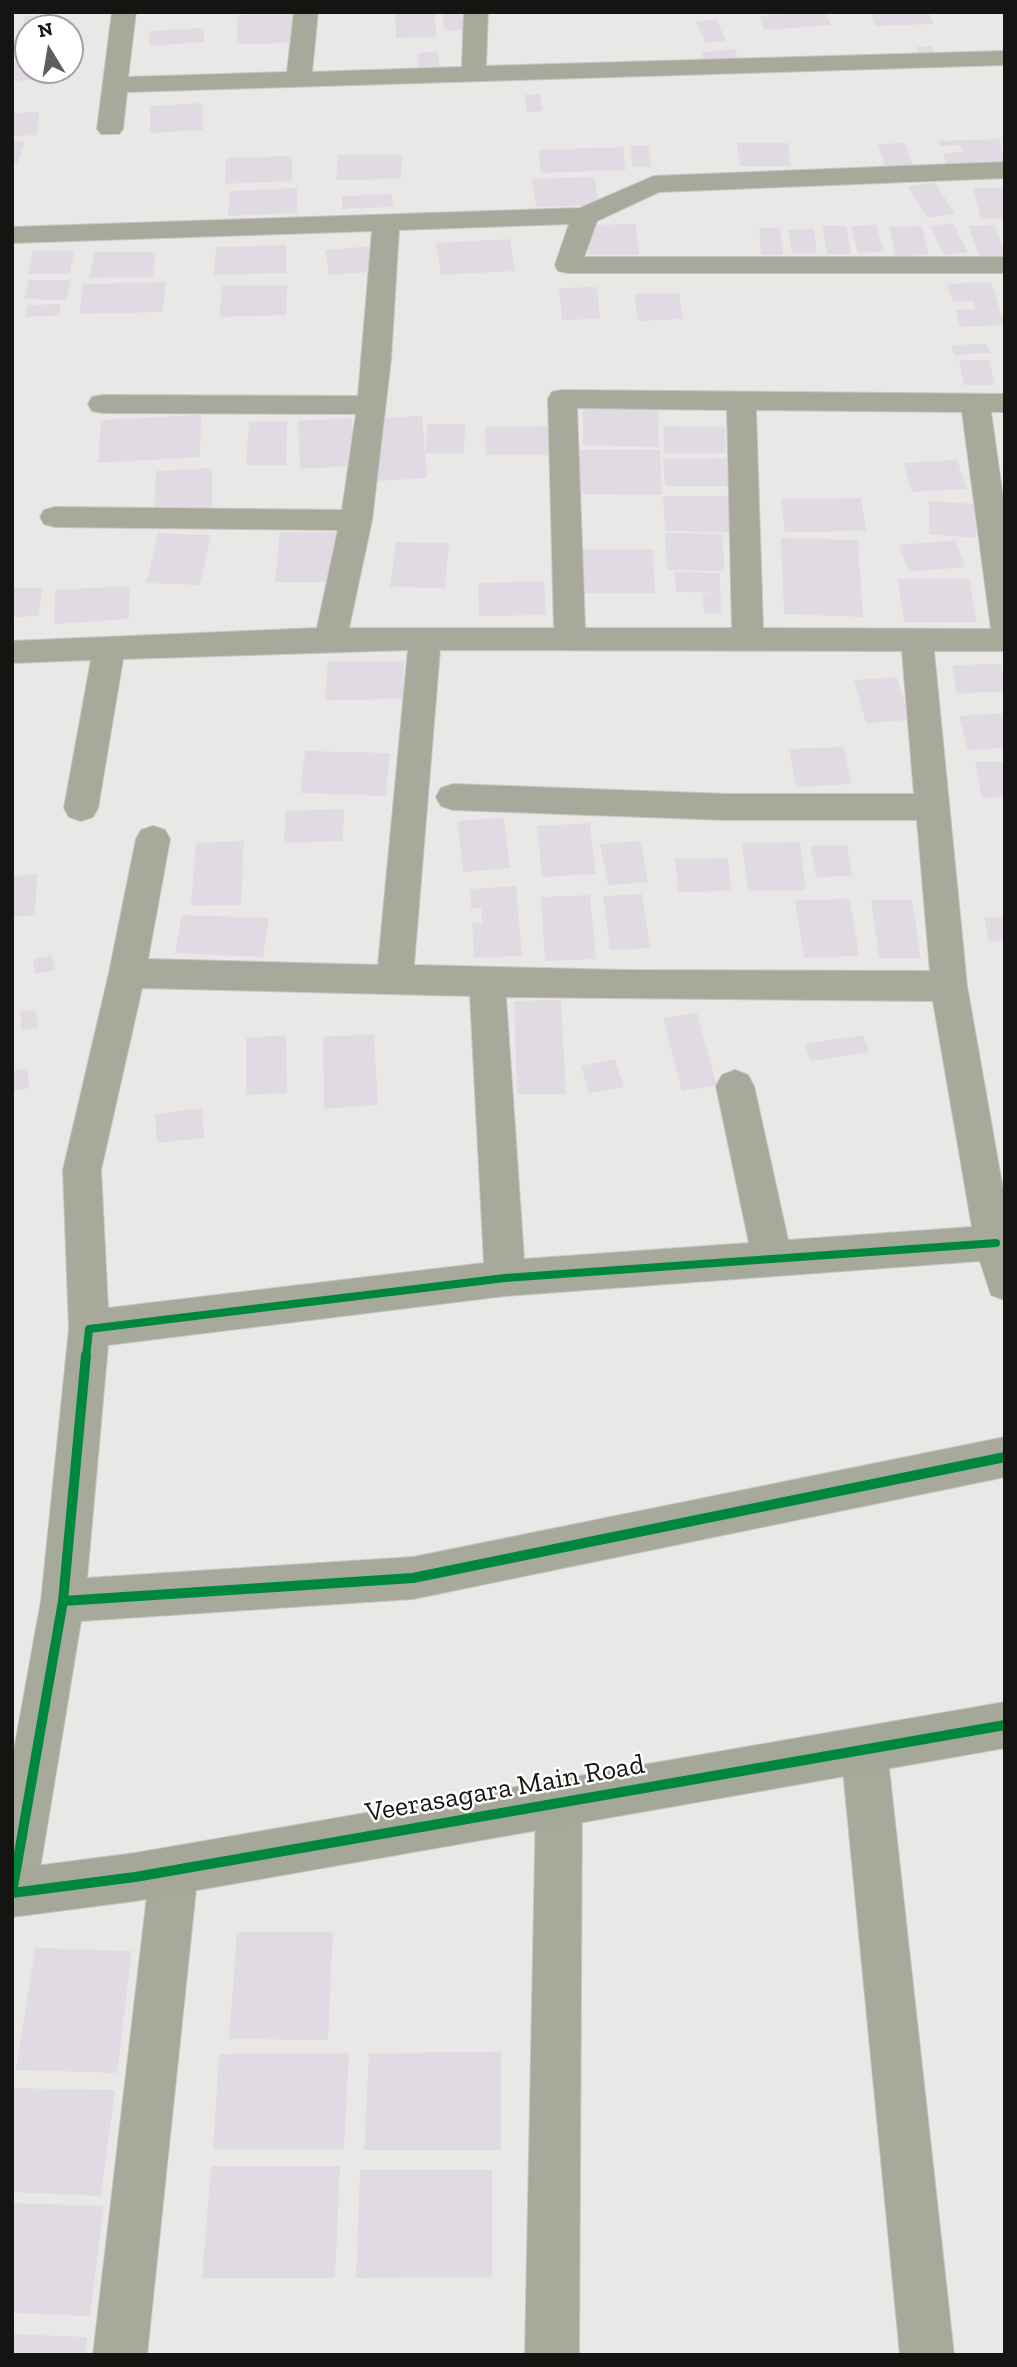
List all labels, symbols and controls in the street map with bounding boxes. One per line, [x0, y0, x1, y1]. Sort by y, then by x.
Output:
north arrow [14, 14, 84, 84]
text: N [36, 17, 55, 43]
street label: Veerasagara Main Road [363, 1748, 647, 1830]

